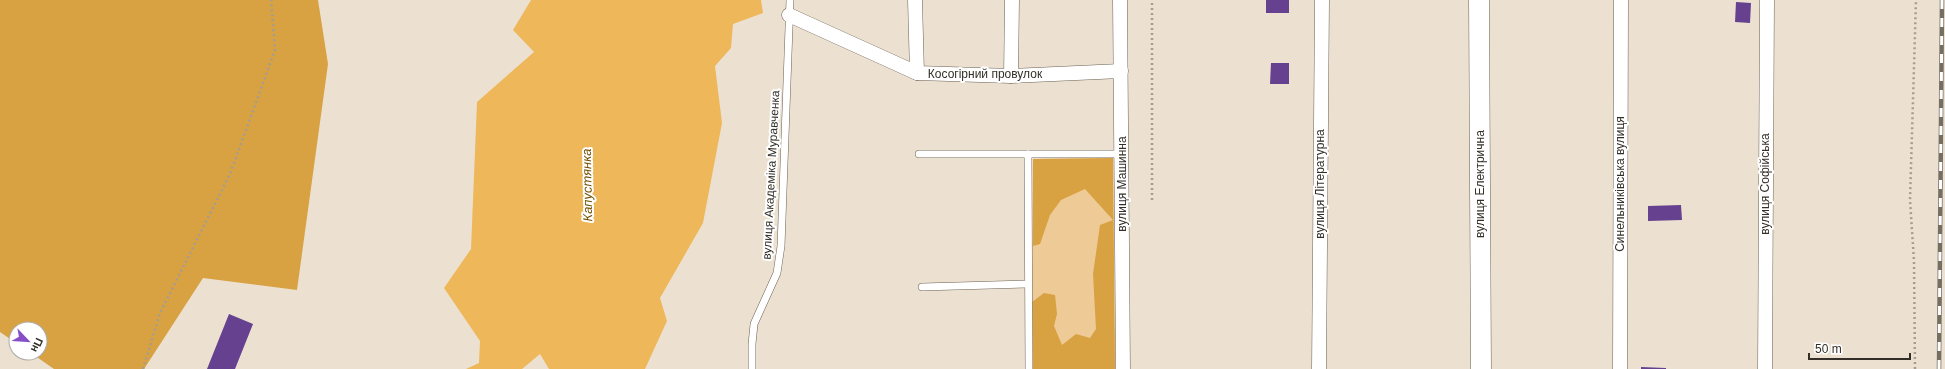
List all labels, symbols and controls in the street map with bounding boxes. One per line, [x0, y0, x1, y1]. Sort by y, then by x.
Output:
street label: Косогірний провулок [928, 67, 1043, 81]
street label: вулиця Академіка Муравченка [760, 90, 782, 260]
street label: Синельниківська вулиця [1613, 116, 1627, 252]
street label: вулиця Літературна [1313, 129, 1327, 239]
street label: вулиця Електрична [1473, 130, 1487, 238]
street label: вулиця Софійська [1758, 133, 1772, 235]
street label: вулиця Машинна [1115, 136, 1129, 232]
water label: Капустянка [579, 148, 595, 222]
north arrow [8, 321, 48, 361]
scale bar [1809, 335, 1910, 361]
text: Пн [29, 336, 46, 354]
text: 50 m [1815, 342, 1842, 356]

